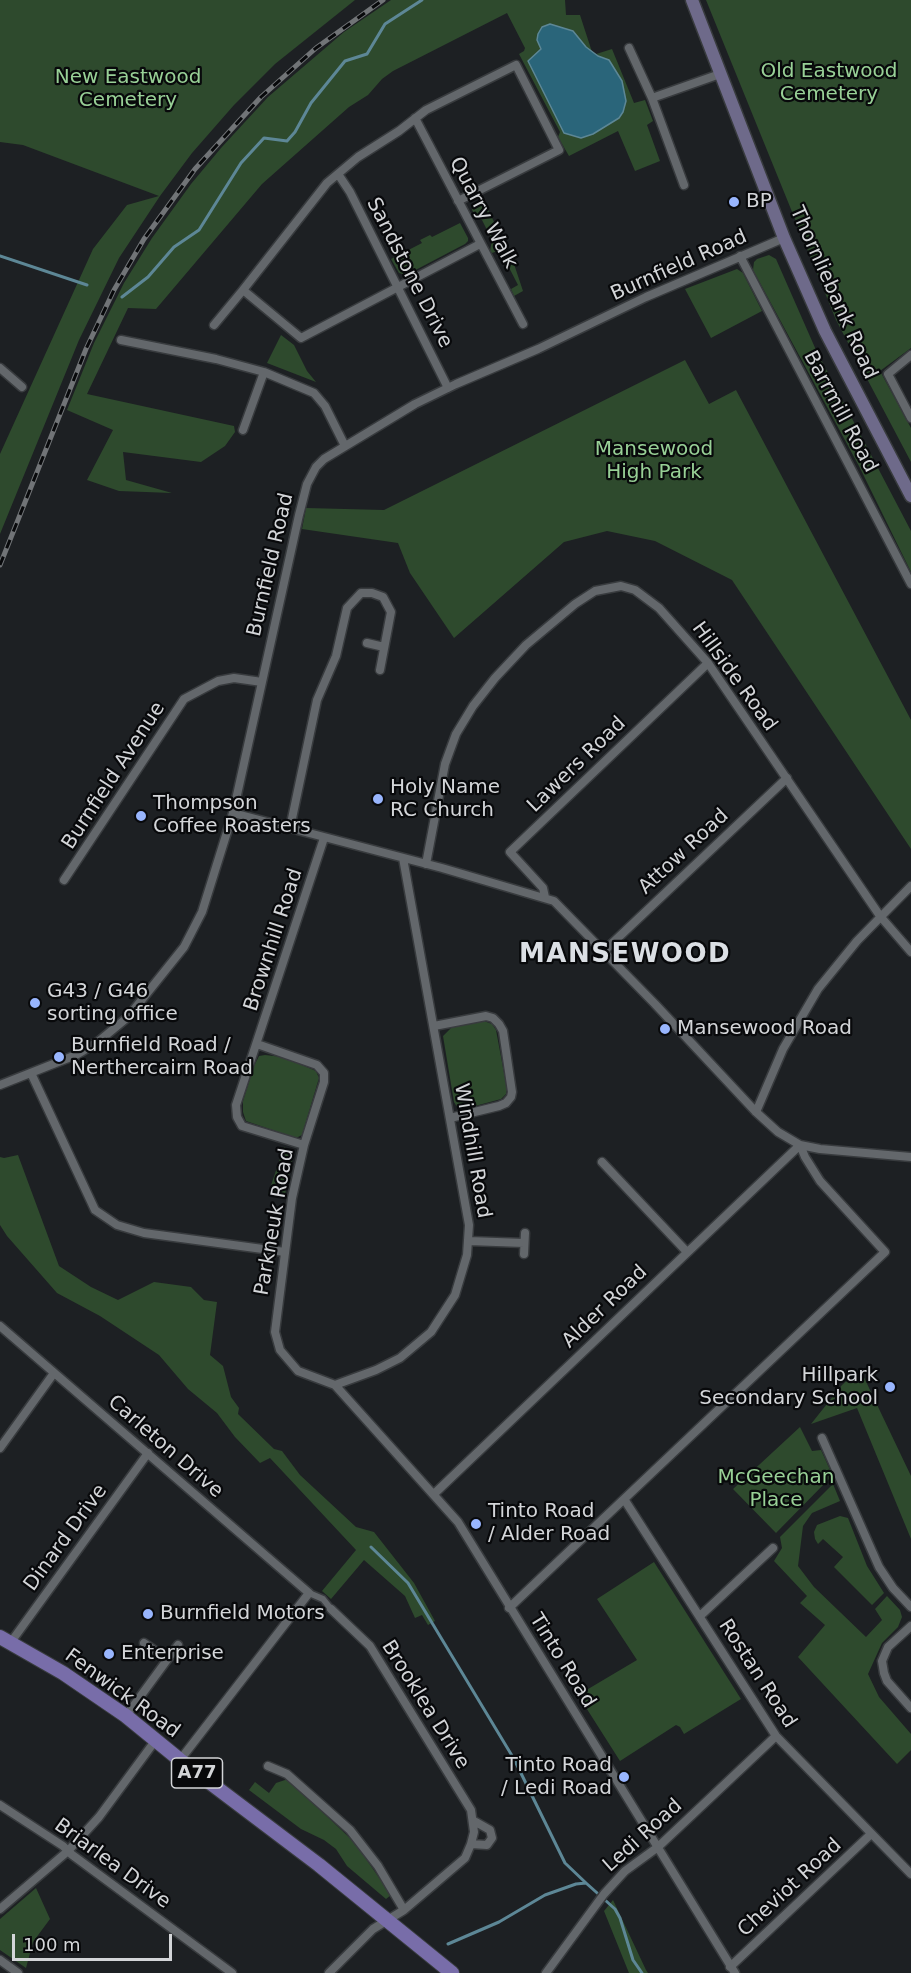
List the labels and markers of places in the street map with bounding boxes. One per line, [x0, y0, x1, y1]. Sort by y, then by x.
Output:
place label: BP [746, 190, 772, 214]
marker: BP [727, 195, 741, 209]
place label: Holy Name RC Church [390, 776, 500, 823]
place label: Thompson Coffee Roasters [153, 792, 311, 839]
marker: Holy Name RC Church [371, 792, 385, 806]
marker: Thompson Coffee Roasters [134, 809, 148, 823]
place label: G43 / G46 sorting office [47, 980, 178, 1027]
marker: G43 / G46 sorting office [28, 996, 42, 1010]
place label: Mansewood Road [677, 1017, 852, 1041]
marker: Mansewood Road [658, 1022, 672, 1036]
place label: Burnfield Road / Nerthercairn Road [71, 1034, 253, 1081]
marker: Burnfield Road / Nerthercairn Road [52, 1050, 66, 1064]
place label: Hillpark Secondary School [699, 1364, 878, 1411]
marker: Hillpark Secondary School [883, 1380, 897, 1394]
place label: Tinto Road / Alder Road [488, 1500, 610, 1547]
marker: Tinto Road / Alder Road [469, 1517, 483, 1531]
place label: Burnfield Motors [160, 1602, 325, 1626]
marker: Burnfield Motors [141, 1607, 155, 1621]
place label: Enterprise [121, 1642, 224, 1666]
marker: Enterprise [102, 1647, 116, 1661]
place label: Tinto Road / Ledi Road [501, 1754, 612, 1801]
marker: Tinto Road / Ledi Road [617, 1770, 631, 1784]

